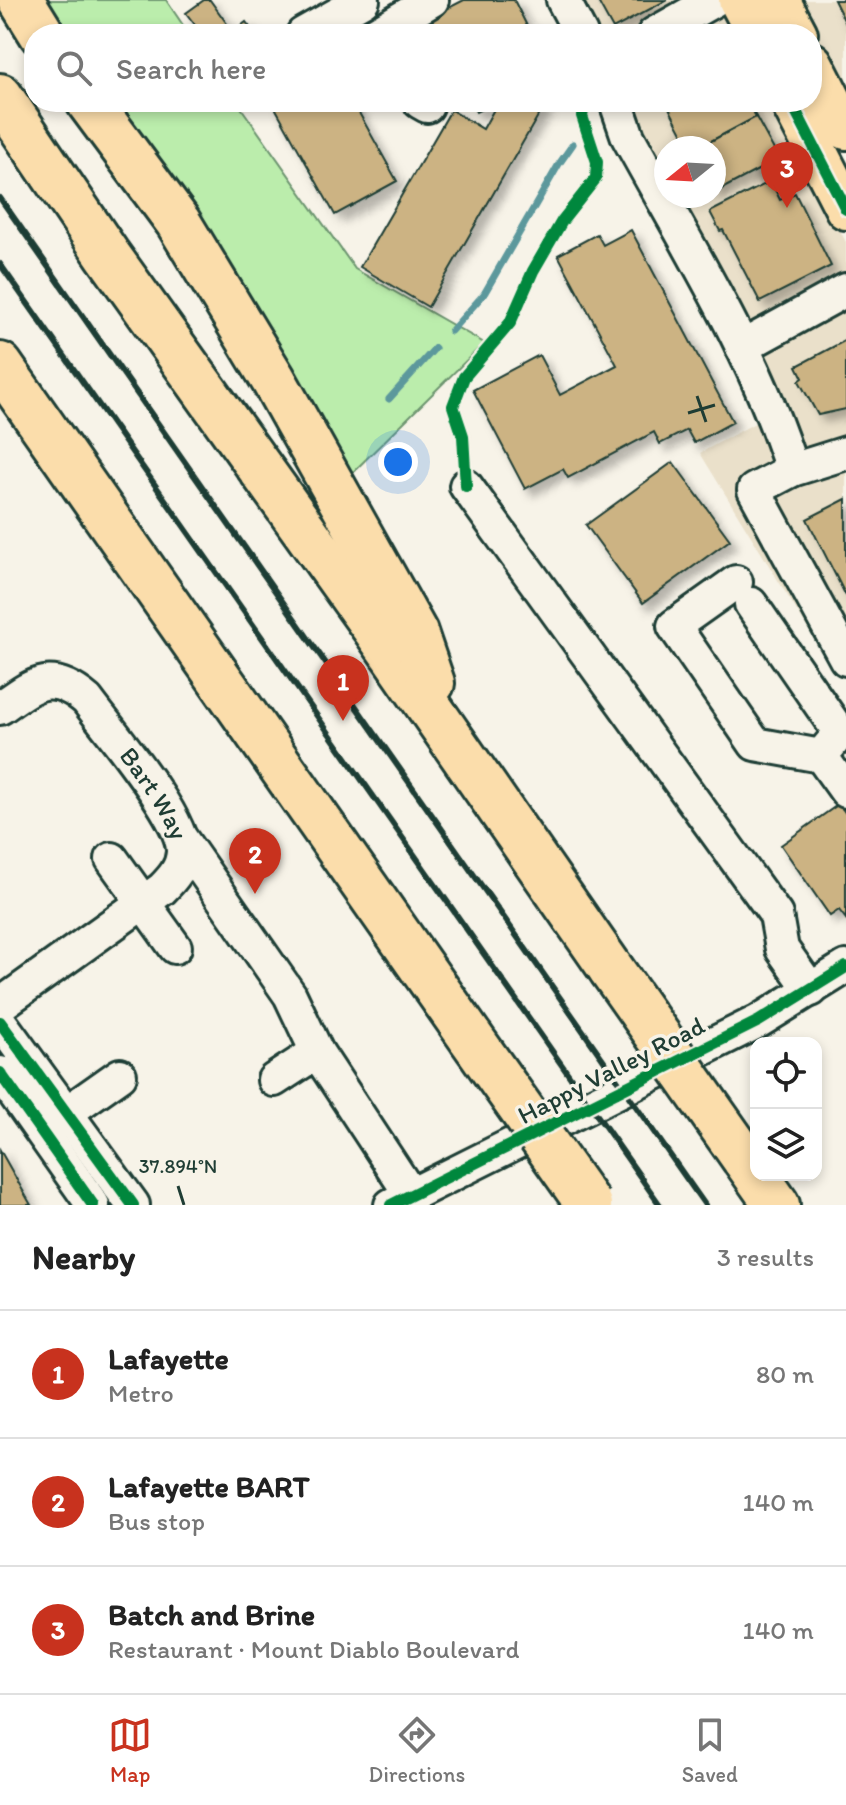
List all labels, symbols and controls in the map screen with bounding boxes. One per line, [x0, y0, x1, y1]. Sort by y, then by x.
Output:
search box [24, 24, 822, 112]
icon: search [52, 46, 96, 90]
text: Search here [116, 50, 266, 87]
north arrow [654, 136, 726, 208]
pin: 3 [761, 142, 813, 208]
your location [378, 442, 418, 482]
pin: 1 [317, 655, 369, 721]
street label: Bart Way [113, 741, 195, 844]
pin: 2 [229, 828, 281, 894]
street label: Happy Valley Road [512, 1009, 711, 1131]
map controls [750, 1037, 822, 1181]
button: locate [750, 1037, 822, 1109]
button: layers [750, 1109, 822, 1181]
text: 37.894°N [139, 1154, 217, 1178]
text: Nearby [32, 1237, 135, 1278]
text: 3 results [717, 1241, 814, 1273]
text: Lafayette [108, 1340, 229, 1377]
text: 1 [52, 1358, 64, 1390]
text: 80 m [756, 1358, 814, 1390]
text: Metro [108, 1377, 174, 1409]
text: Lafayette BART [108, 1468, 310, 1505]
text: 2 [51, 1486, 65, 1518]
text: 140 m [743, 1486, 814, 1518]
text: Bus stop [108, 1505, 205, 1537]
text: Batch and Brine [108, 1596, 315, 1633]
text: 3 [51, 1614, 65, 1646]
text: 140 m [743, 1614, 814, 1646]
text: Restaurant · Mount Diablo Boulevard [108, 1633, 519, 1665]
tab: Map [108, 1713, 152, 1788]
tab: Directions [369, 1713, 465, 1788]
tab: Saved [682, 1713, 738, 1788]

